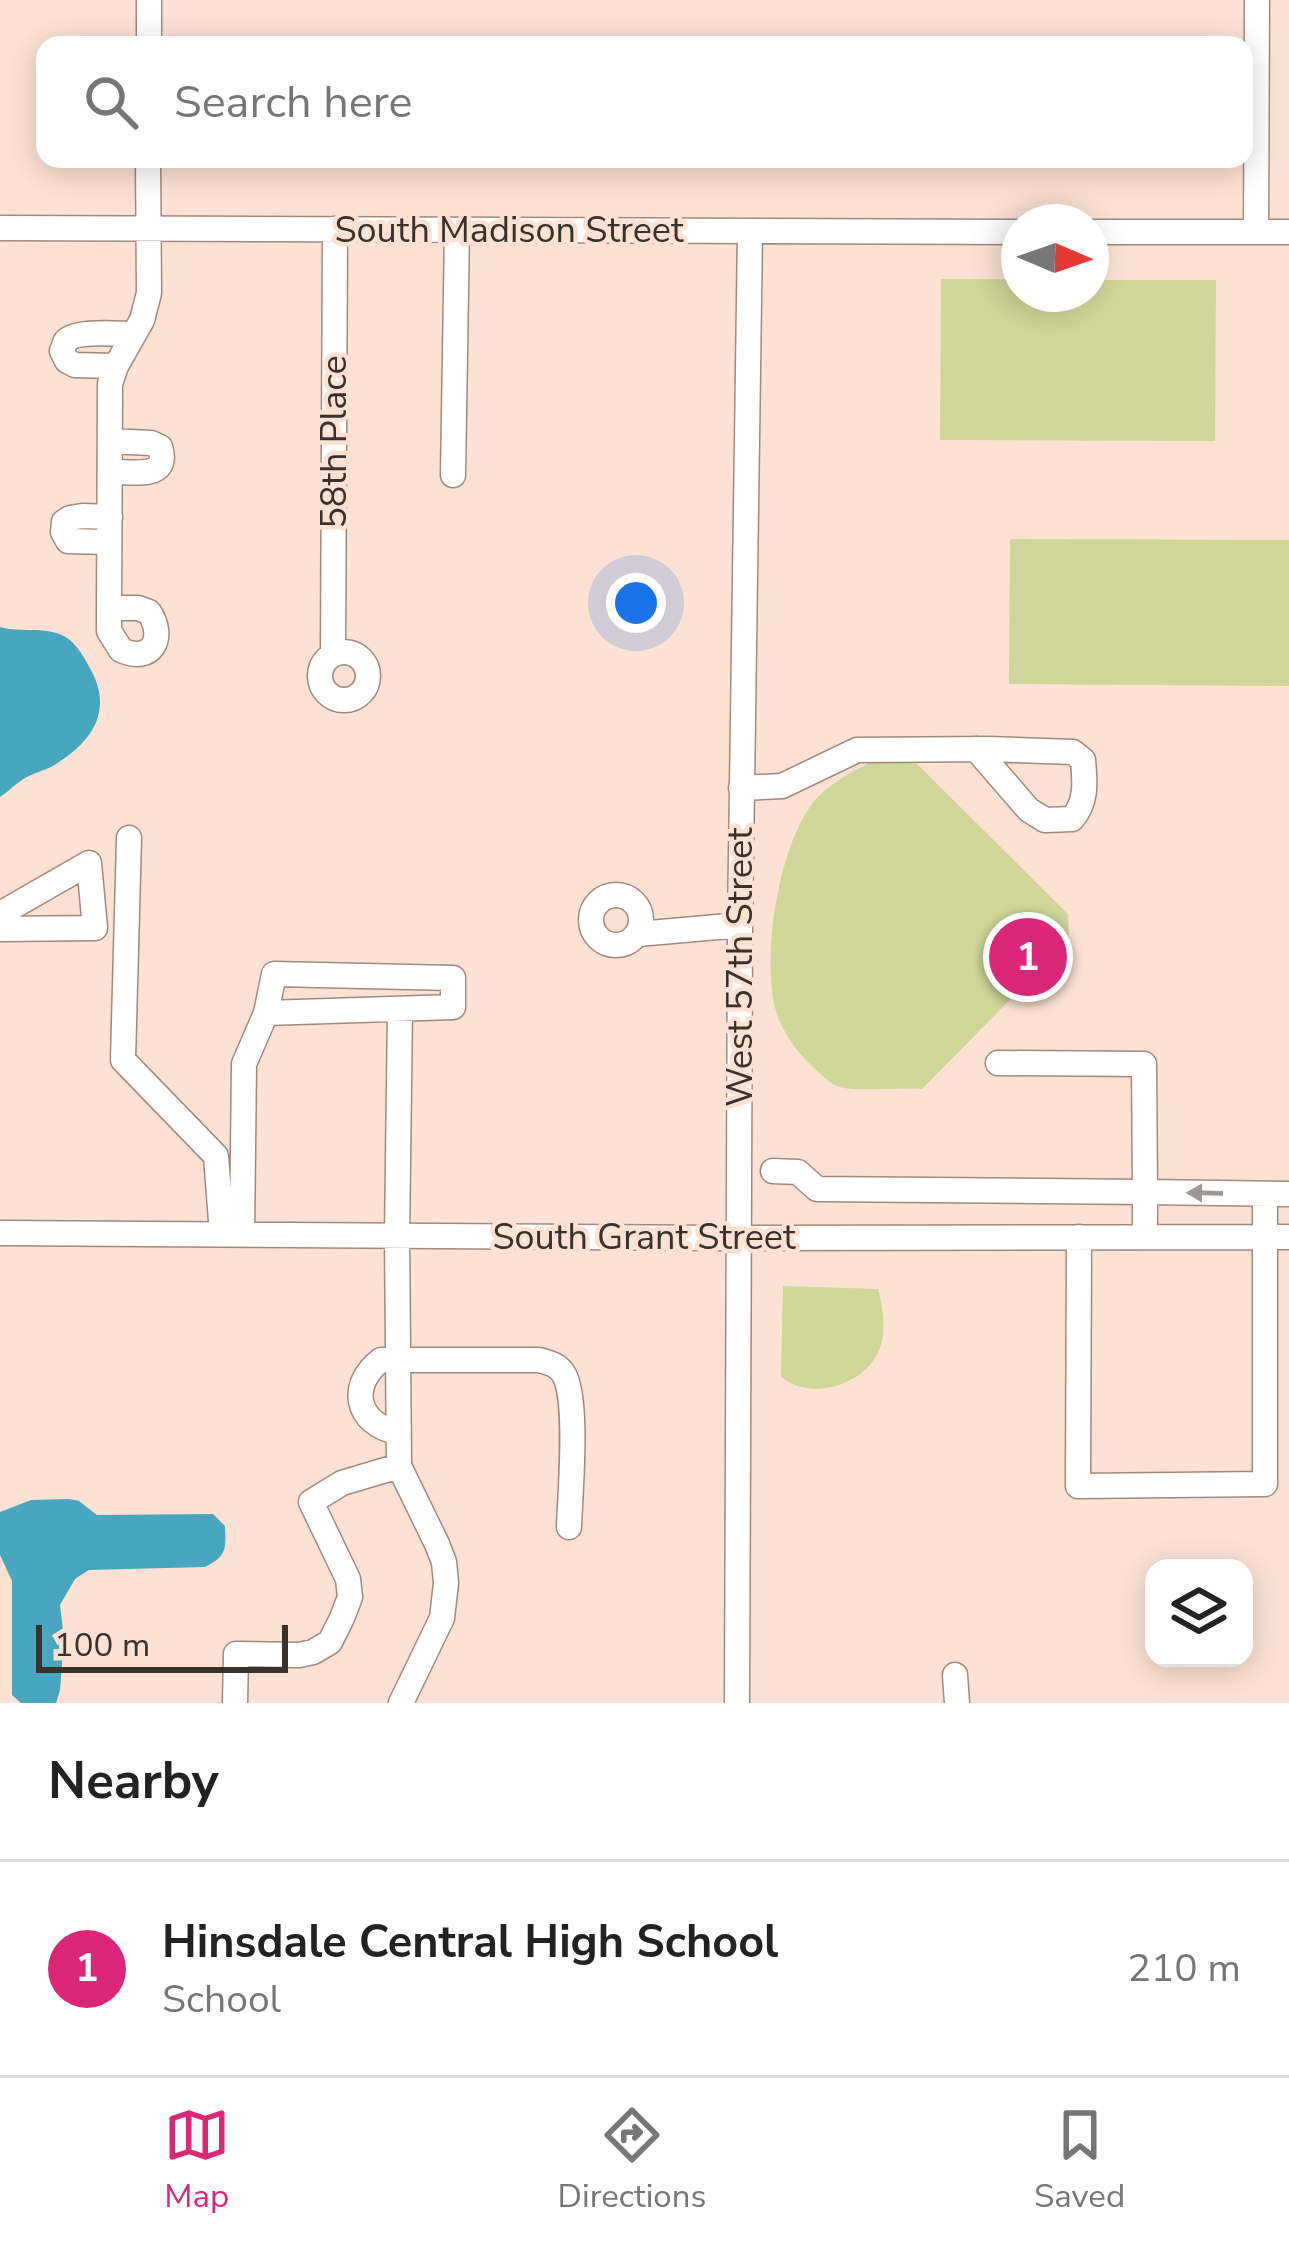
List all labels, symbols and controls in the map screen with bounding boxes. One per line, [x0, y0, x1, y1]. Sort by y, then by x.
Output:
search box [36, 36, 1253, 168]
icon: search [78, 69, 144, 135]
text: Search here [174, 72, 413, 133]
north arrow [1001, 204, 1109, 312]
street label: South Madison Street [334, 206, 684, 255]
street label: 58th Place [310, 355, 359, 529]
your location [606, 573, 666, 633]
street label: West 57th Street [716, 827, 765, 1107]
pin: 1 [989, 912, 1067, 1002]
one-way arrow [1185, 1183, 1223, 1203]
street label: South Grant Street [492, 1213, 796, 1262]
map controls [1145, 1559, 1253, 1667]
button: layers [1145, 1559, 1253, 1667]
scale bar [36, 1619, 288, 1672]
text: 100 m [54, 1623, 150, 1668]
text: Nearby [48, 1746, 219, 1816]
text: Hinsdale Central High School [162, 1912, 778, 1973]
text: 1 [75, 1942, 99, 1995]
text: 210 m [1127, 1942, 1241, 1995]
text: School [162, 1973, 281, 2026]
tab: Map [164, 2102, 230, 2219]
tab: Directions [558, 2102, 706, 2219]
tab: Saved [1034, 2102, 1125, 2219]

